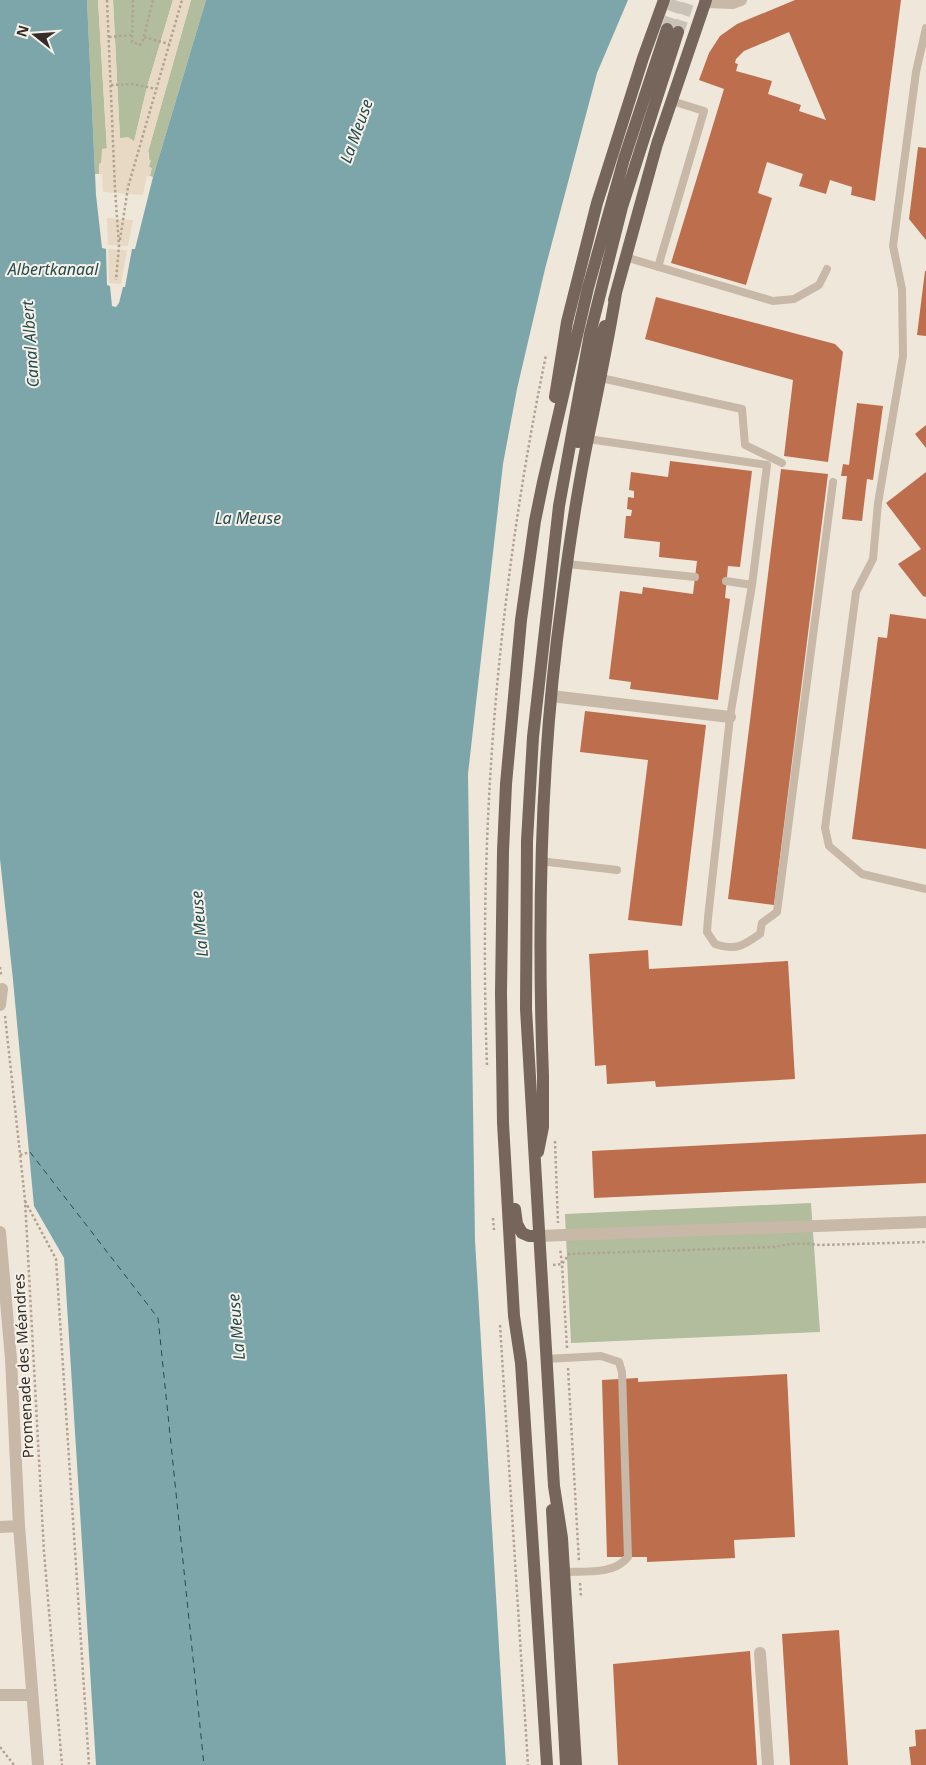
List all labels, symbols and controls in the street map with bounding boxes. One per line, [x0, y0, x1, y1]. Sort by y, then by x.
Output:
north arrow [10, 10, 60, 60]
text: N [11, 23, 33, 39]
water label: La Meuse [334, 96, 378, 166]
water label: Albertkanaal [7, 258, 99, 280]
water label: Canal Albert [16, 299, 44, 388]
water label: La Meuse [215, 507, 281, 529]
water label: La Meuse [185, 890, 213, 958]
street label: Promenade des Méandres [8, 1273, 38, 1459]
water label: La Meuse [222, 1293, 250, 1361]

